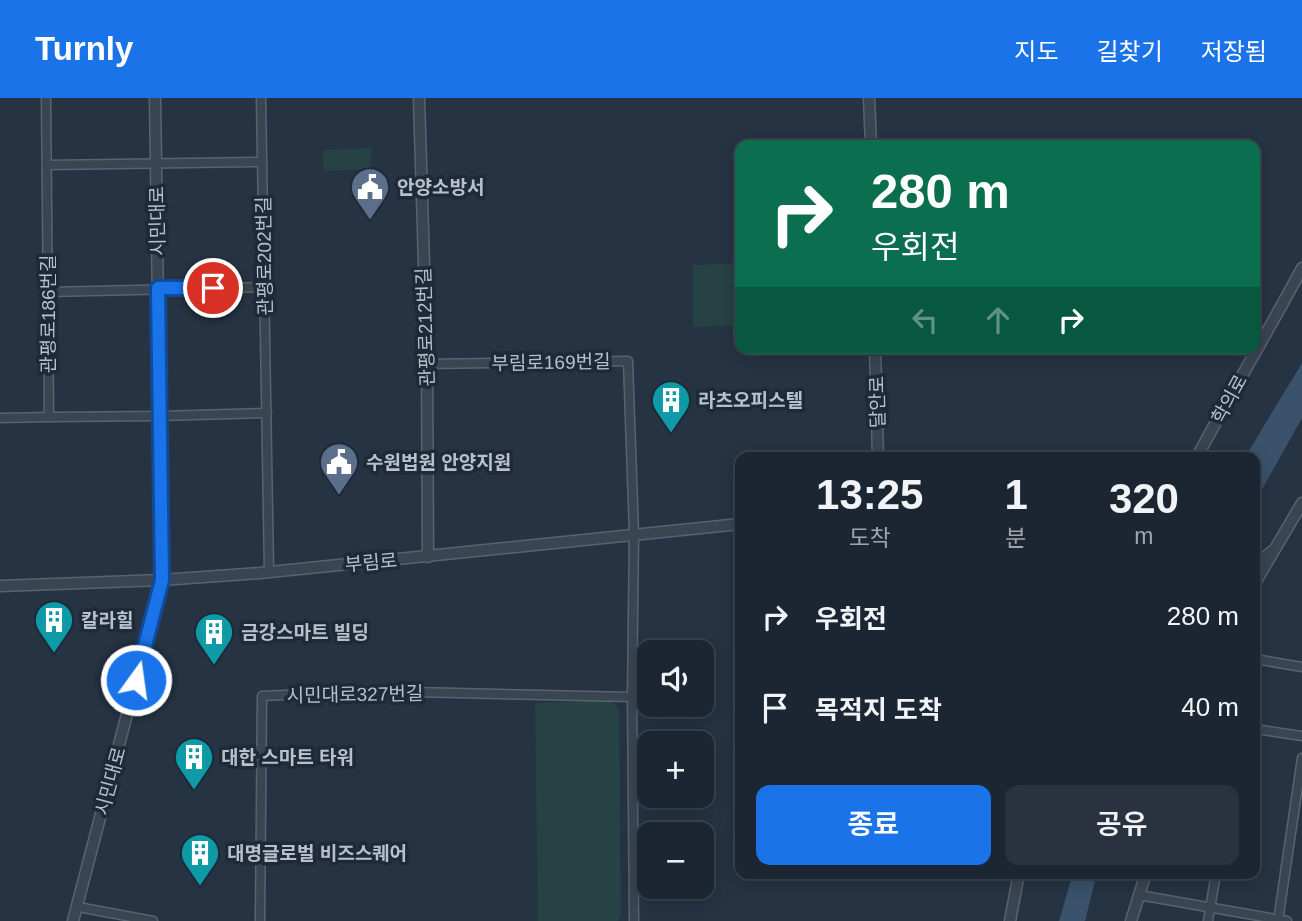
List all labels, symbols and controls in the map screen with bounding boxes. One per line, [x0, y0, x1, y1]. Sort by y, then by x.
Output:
text: Turnly [35, 30, 133, 67]
text: 지도 [1014, 38, 1059, 65]
text: 길찾기 [1097, 38, 1163, 65]
text: 저장됨 [1201, 38, 1267, 65]
text: 280 m [871, 164, 1010, 218]
public building icon: 안양소방서 [349, 166, 391, 221]
icon: right [756, 168, 847, 259]
place label: 안양소방서 [397, 177, 484, 198]
street label: 시민대로 [146, 186, 169, 256]
street label: 관평로202번길 [253, 196, 276, 316]
text: 우회전 [871, 229, 959, 265]
street label: 관평로186번길 [38, 254, 59, 374]
pin [183, 258, 243, 318]
street label: 관평로212번길 [413, 267, 438, 387]
icon: arrive [194, 269, 232, 307]
icon: left [906, 301, 944, 339]
icon: ahead [979, 301, 1017, 339]
icon: right [1052, 301, 1090, 339]
street label: 부림로169번길 [491, 351, 611, 374]
street label: 학의로 [1208, 371, 1251, 427]
street label: 달안로 [867, 376, 888, 428]
building icon: 라츠오피스텔 [650, 379, 692, 434]
place label: 라츠오피스텔 [698, 390, 803, 411]
public building icon: 수원법원 안양지원 [318, 441, 360, 496]
place label: 수원법원 안양지원 [366, 452, 511, 473]
text: 13:25 [816, 471, 923, 518]
text: 1 [1004, 471, 1028, 518]
text: 320 [1109, 475, 1179, 522]
text: m [1134, 523, 1154, 549]
text: 도착 [849, 525, 891, 551]
text: 분 [1006, 525, 1027, 551]
street label: 부림로 [344, 550, 398, 575]
icon: right [756, 598, 794, 636]
building icon: 칼라힐 [33, 599, 75, 654]
text: 280 m [1167, 601, 1239, 631]
text: 우회전 [815, 604, 887, 634]
place label: 칼라힐 [81, 610, 133, 631]
building icon: 금강스마트 빌딩 [193, 611, 235, 666]
place label: 금강스마트 빌딩 [241, 622, 369, 643]
map controls [637, 640, 714, 899]
button: sound [637, 640, 714, 717]
position arrow [99, 643, 173, 717]
street label: 시민대로327번길 [287, 683, 423, 706]
icon: arrive [756, 689, 794, 727]
text: 40 m [1181, 692, 1239, 722]
text: 목적지 도착 [815, 695, 942, 725]
button: + [637, 731, 714, 808]
building icon: 대한 스마트 타워 [173, 736, 215, 791]
street label: 시민대로 [91, 745, 130, 818]
place label: 대한 스마트 타워 [221, 747, 354, 768]
button: 종료 [756, 785, 991, 865]
button: 공유 [1005, 785, 1239, 865]
button: − [637, 822, 714, 899]
building icon: 대명글로벌 비즈스퀘어 [179, 832, 221, 887]
place label: 대명글로벌 비즈스퀘어 [227, 843, 407, 864]

